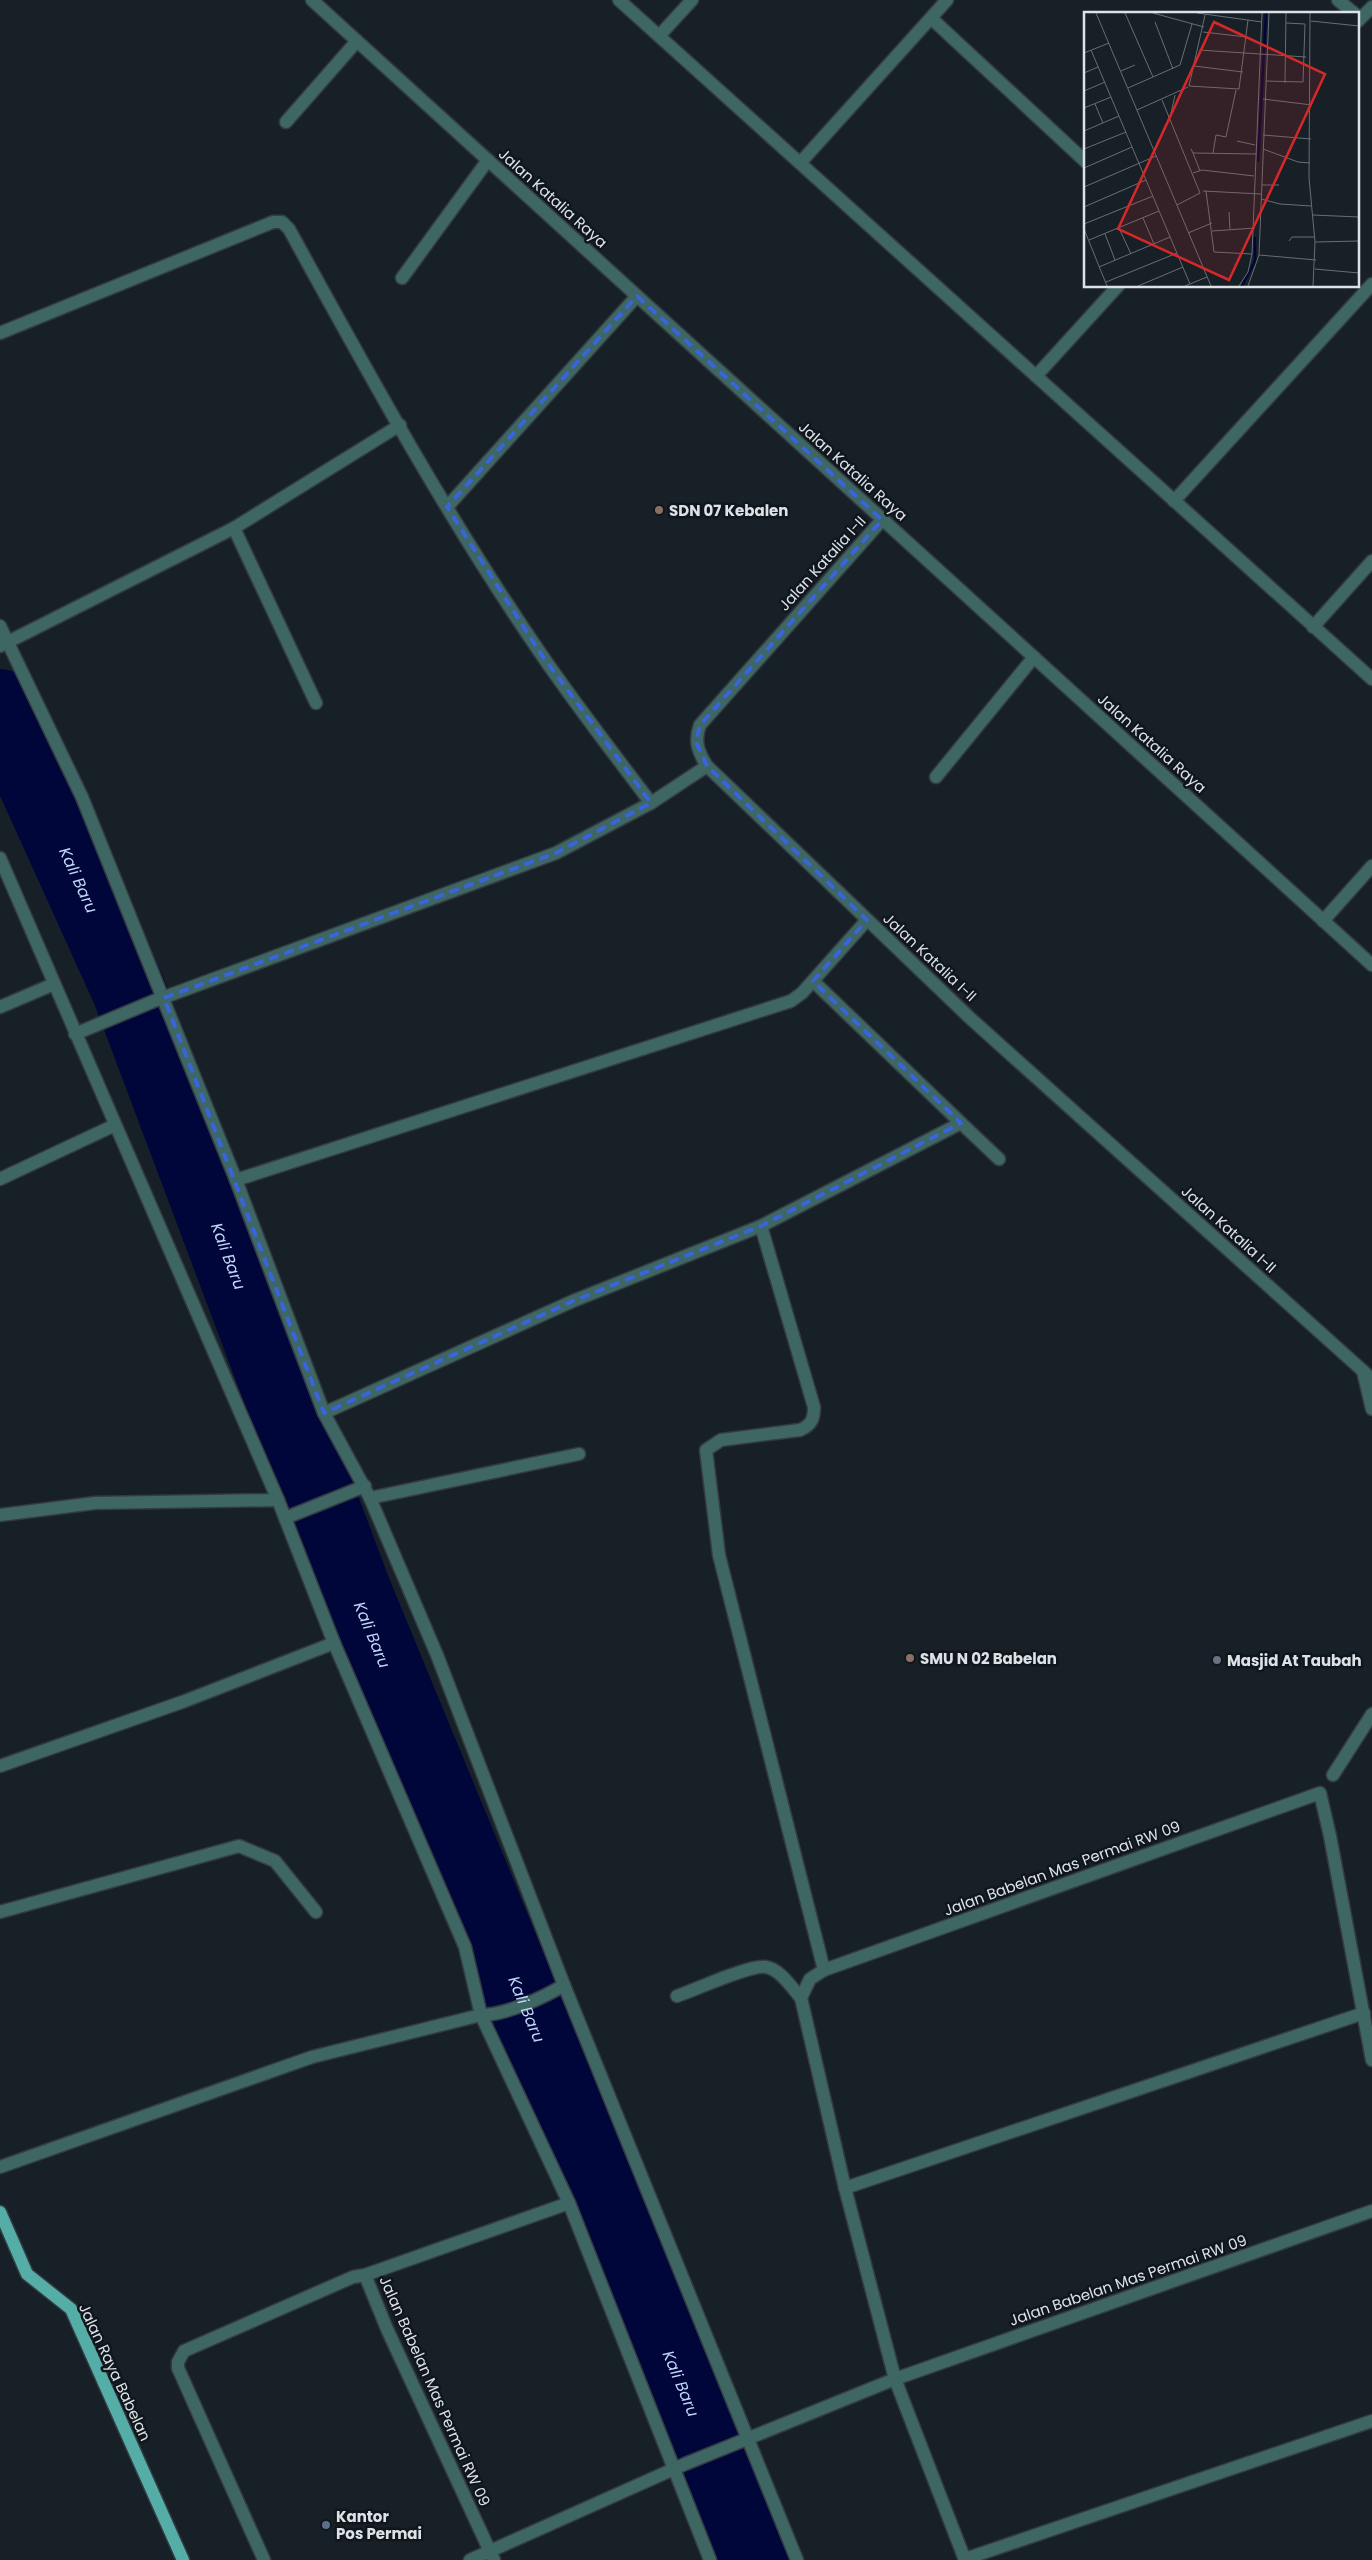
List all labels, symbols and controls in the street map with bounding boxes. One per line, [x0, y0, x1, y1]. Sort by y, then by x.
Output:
inset map [1084, 12, 1360, 288]
street label: Jalan Katalia Raya [494, 143, 612, 253]
street label: Jalan Katalia Raya [794, 416, 912, 526]
place label: SDN 07 Kebalen [669, 500, 788, 521]
marker: SDN 07 Kebalen [653, 504, 665, 516]
street label: Jalan Katalia I-II [774, 511, 870, 615]
street label: Jalan Katalia Raya [1093, 688, 1211, 798]
water label: Kali Baru [54, 843, 104, 917]
street label: Jalan Katalia I-II [879, 908, 981, 1006]
street label: Jalan Katalia I-II [1177, 1181, 1281, 1277]
water label: Kali Baru [206, 1219, 252, 1293]
water label: Kali Baru [348, 1598, 396, 1671]
place label: SMU N 02 Babelan [920, 1648, 1057, 1669]
place label: Masjid At Taubah [1227, 1650, 1362, 1671]
marker: SMU N 02 Babelan [904, 1652, 916, 1664]
marker: Masjid At Taubah [1211, 1654, 1223, 1666]
street label: Jalan Babelan Mas Permai RW 09 [941, 1815, 1183, 1921]
water label: Kali Baru [503, 1972, 551, 2046]
street label: Jalan Babelan Mas Permai RW 09 [1006, 2229, 1250, 2331]
street label: Jalan Babelan Mas Permai RW 09 [375, 2272, 495, 2510]
street label: Jalan Raya Babelan [74, 2300, 156, 2444]
water label: Kali Baru [657, 2347, 705, 2420]
place label: Kantor Pos Permai [336, 2506, 422, 2544]
marker: Kantor Pos Permai [320, 2519, 332, 2531]

